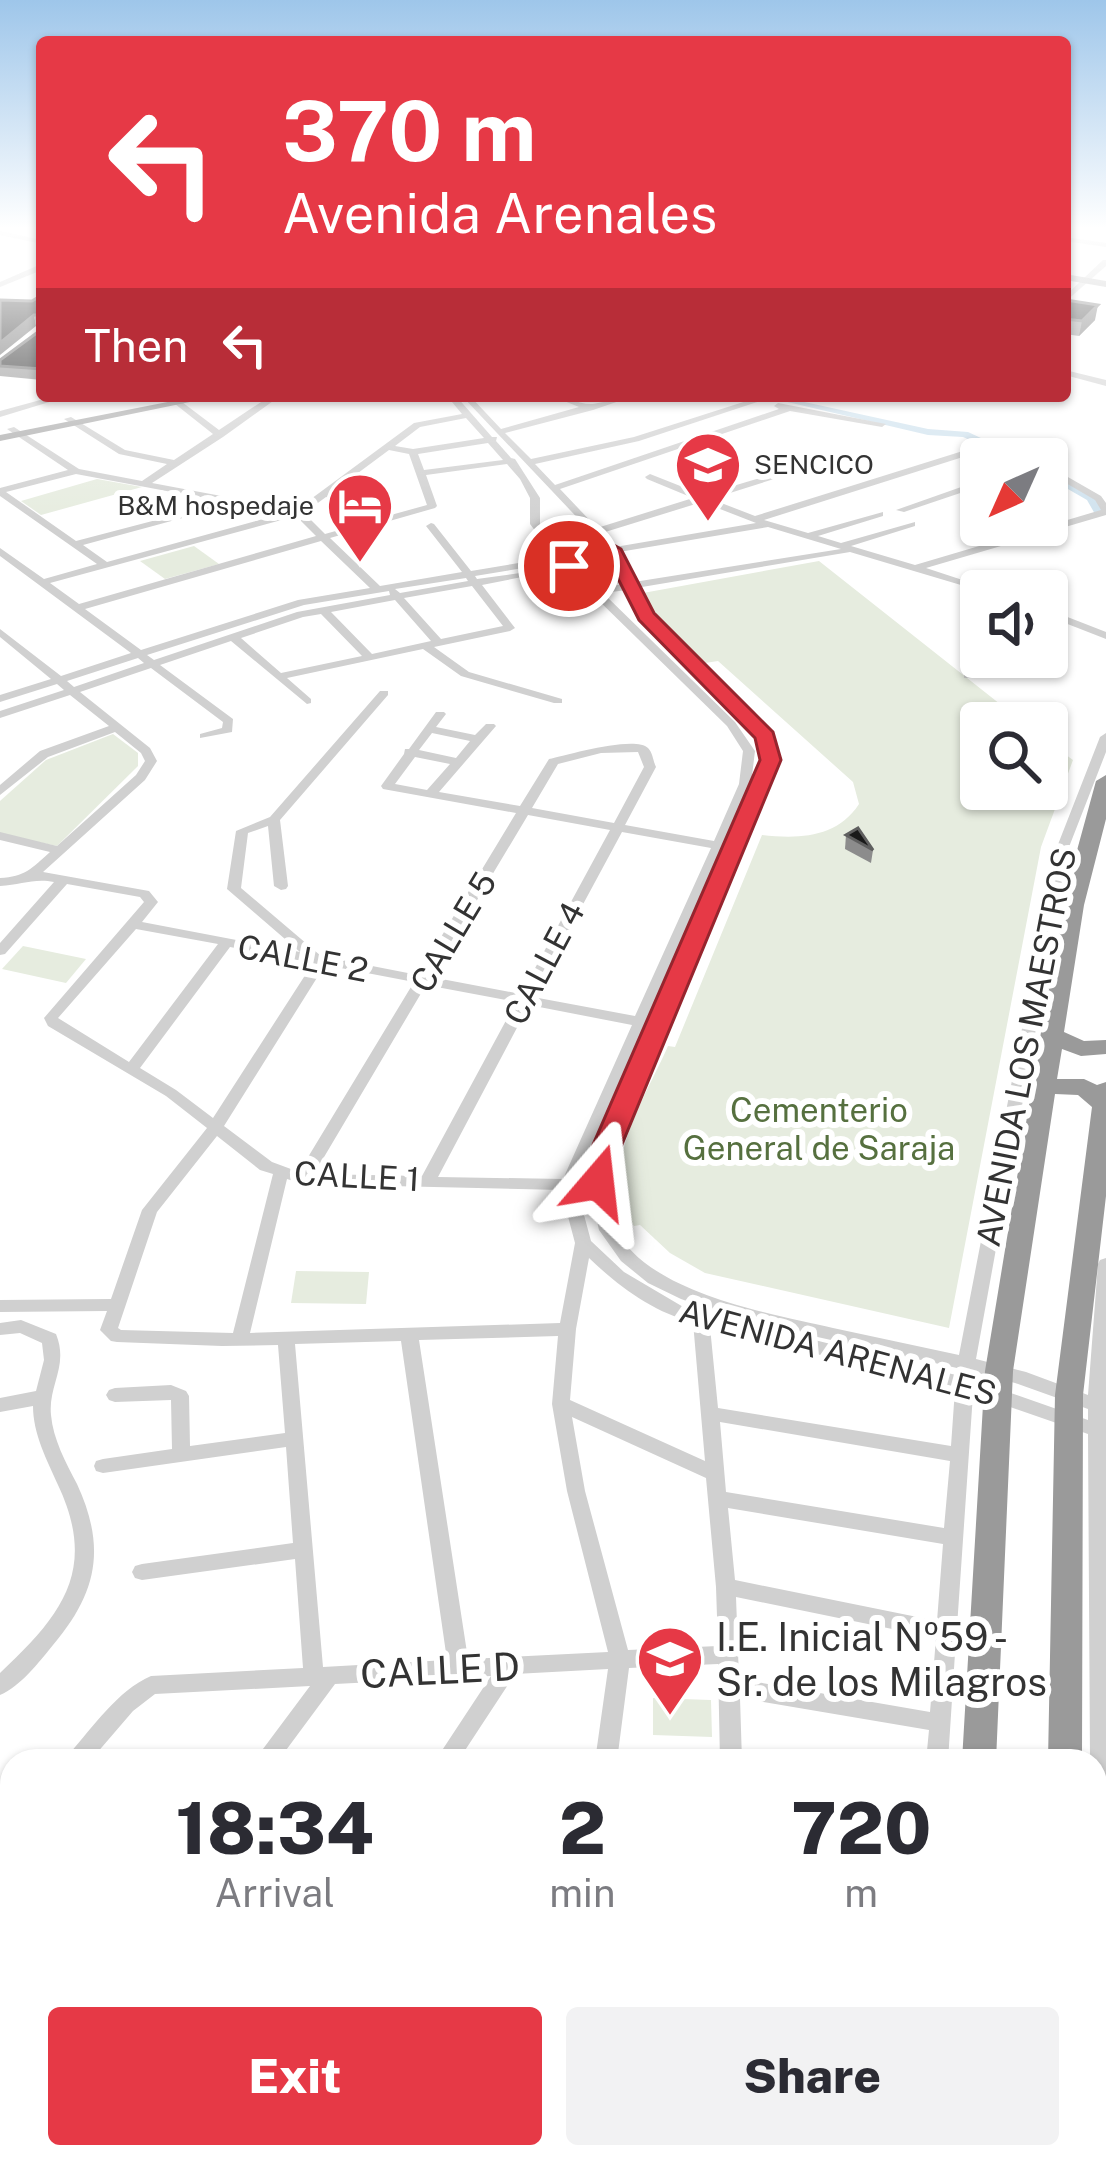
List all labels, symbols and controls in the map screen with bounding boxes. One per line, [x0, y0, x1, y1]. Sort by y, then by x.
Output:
text: 370 m [282, 81, 537, 180]
icon: left [84, 84, 240, 240]
text: Avenida Arenales [282, 182, 717, 245]
icon: left [212, 312, 278, 378]
text: Then [84, 319, 188, 372]
school or university icon: SENCICO [673, 430, 743, 524]
north arrow [960, 438, 1068, 546]
map controls [960, 438, 1068, 810]
place label: SENCICO [754, 448, 874, 480]
hotel icon: B&M hospedaje [325, 471, 395, 565]
place label: B&M hospedaje [117, 489, 314, 521]
pin [518, 515, 620, 617]
icon: arrive [536, 533, 602, 599]
button: sound [960, 570, 1068, 678]
button: search [960, 702, 1068, 810]
street label: AVENIDA LOS MAESTROS [969, 844, 1083, 1250]
street label: CALLE 5 [402, 865, 504, 999]
street label: CALLE 4 [496, 895, 592, 1031]
street label: CALLE 2 [235, 927, 371, 989]
park label: Cementerio General de Saraja [683, 1091, 955, 1167]
position arrow [535, 1119, 661, 1245]
street label: CALLE 1 [293, 1154, 421, 1198]
street label: AVENIDA ARENALES [675, 1291, 1001, 1413]
place label: I.E. Inicial Nº59 - Sr. de los Milagros [716, 1614, 1047, 1705]
school or university icon: I.E. Inicial Nº59 - Sr. de los Milagros [635, 1624, 705, 1718]
street label: CALLE D [359, 1643, 521, 1697]
text: 18:34 [175, 1786, 374, 1870]
text: 2 [559, 1786, 606, 1870]
text: 720 [791, 1786, 931, 1870]
text: Arrival [214, 1870, 335, 1916]
text: min [549, 1870, 615, 1916]
text: m [844, 1870, 878, 1916]
button: Exit [48, 2007, 542, 2145]
button: Share [566, 2007, 1059, 2145]

